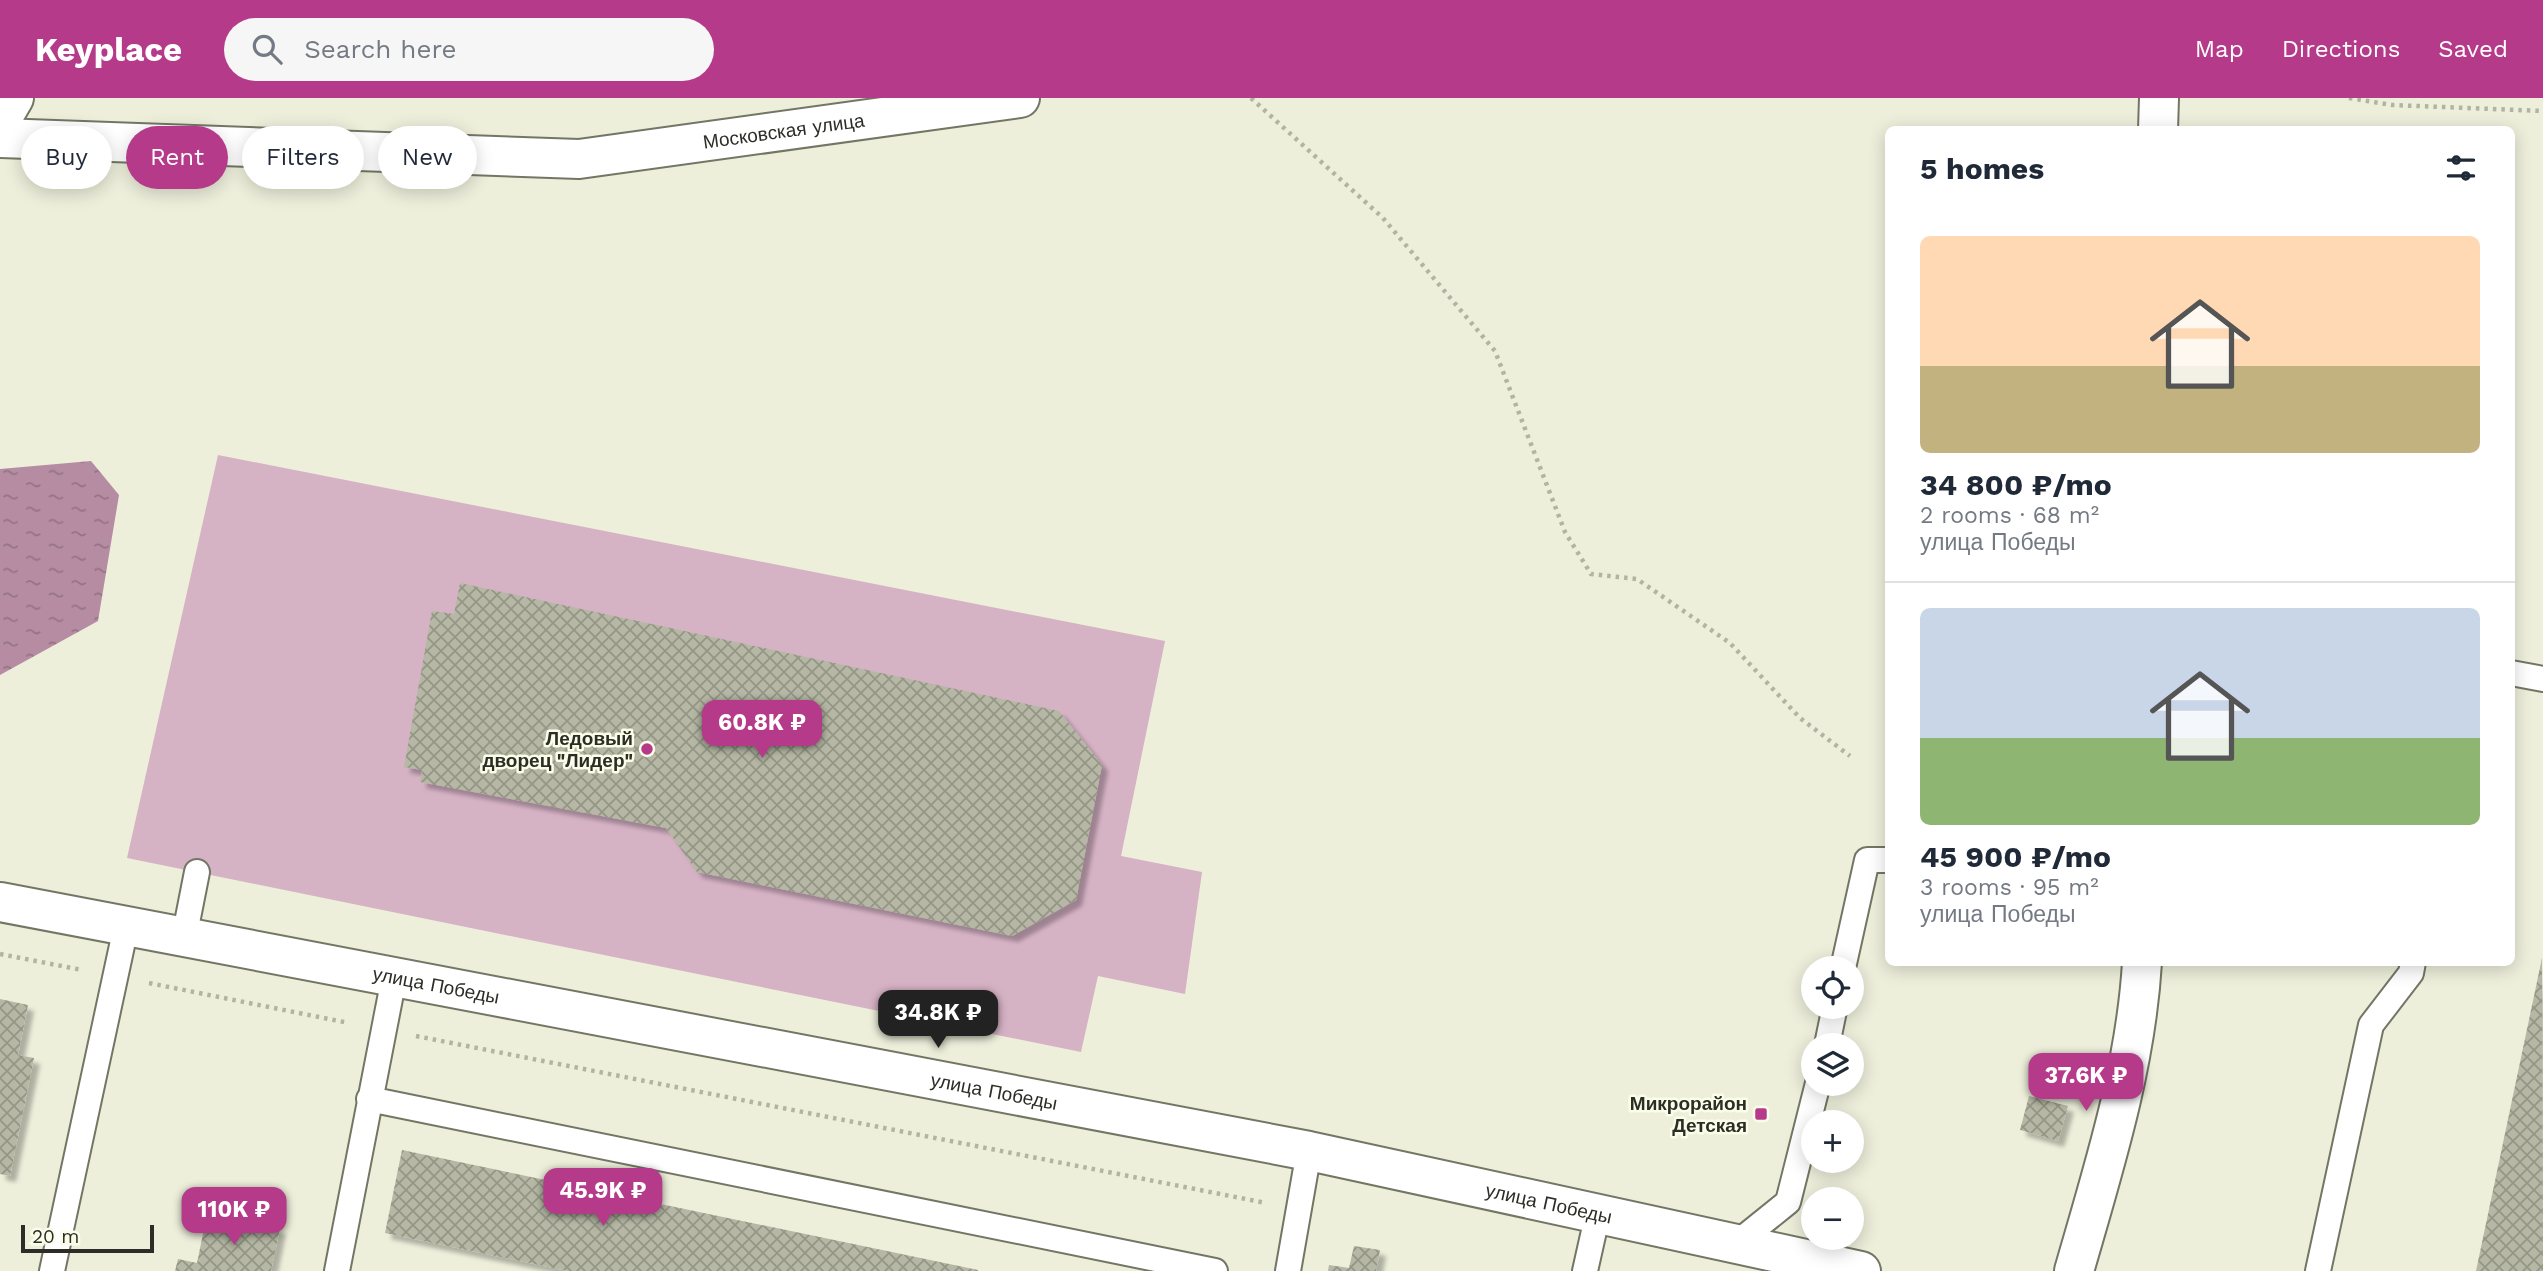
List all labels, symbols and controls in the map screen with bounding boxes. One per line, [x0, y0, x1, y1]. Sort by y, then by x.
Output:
search box [224, 18, 714, 81]
text: Keyplace [35, 30, 182, 69]
icon: search [248, 30, 286, 68]
text: Search here [304, 34, 457, 64]
text: Map [2195, 35, 2244, 63]
text: Directions [2282, 35, 2400, 63]
text: Saved [2438, 35, 2508, 63]
street label: Московская улица [701, 108, 866, 153]
chip: Buy [21, 126, 112, 189]
chip: Rent [126, 126, 228, 189]
chip: Filters [242, 126, 364, 189]
chip: New [378, 126, 477, 189]
icon: filters [2442, 149, 2480, 187]
text: 5 homes [1920, 151, 2044, 186]
icon: home [2137, 281, 2263, 407]
text: 34 800 ₽/mo [1920, 467, 2112, 502]
text: 2 rooms · 68 m² [1920, 502, 2099, 529]
text: улица Победы [1920, 529, 2076, 556]
icon: home [2137, 653, 2263, 779]
pin: 60.8K ₽ [697, 700, 827, 760]
text: 60.8K ₽ [718, 709, 806, 736]
place label: Ледовый дворец "Лидер" [482, 727, 633, 772]
marker: Ледовый дворец "Лидер" [639, 741, 655, 757]
text: 45 900 ₽/mo [1920, 839, 2111, 874]
text: 3 rooms · 95 m² [1920, 874, 2099, 901]
text: улица Победы [1920, 901, 2076, 928]
map controls [1801, 956, 1864, 1250]
button: locate [1801, 956, 1864, 1019]
street label: улица Победы [371, 962, 501, 1008]
pin: 34.8K ₽ [873, 990, 1003, 1050]
text: 34.8K ₽ [894, 999, 982, 1026]
button: layers [1801, 1033, 1864, 1096]
pin: 37.6K ₽ [2021, 1054, 2151, 1113]
text: 37.6K ₽ [2044, 1062, 2128, 1089]
street label: улица Победы [929, 1068, 1059, 1114]
place label: Микрорайон Детская [1630, 1092, 1747, 1137]
marker: Микрорайон Детская [1753, 1106, 1769, 1122]
button: + [1801, 1110, 1864, 1173]
pin: 45.9K ₽ [538, 1168, 668, 1228]
text: 45.9K ₽ [559, 1177, 647, 1204]
street label: улица Победы [1484, 1178, 1614, 1228]
button: − [1801, 1187, 1864, 1250]
pin: 110K ₽ [177, 1188, 291, 1247]
text: 110K ₽ [198, 1196, 270, 1223]
scale bar [21, 1222, 154, 1254]
text: 20 m [32, 1225, 79, 1248]

